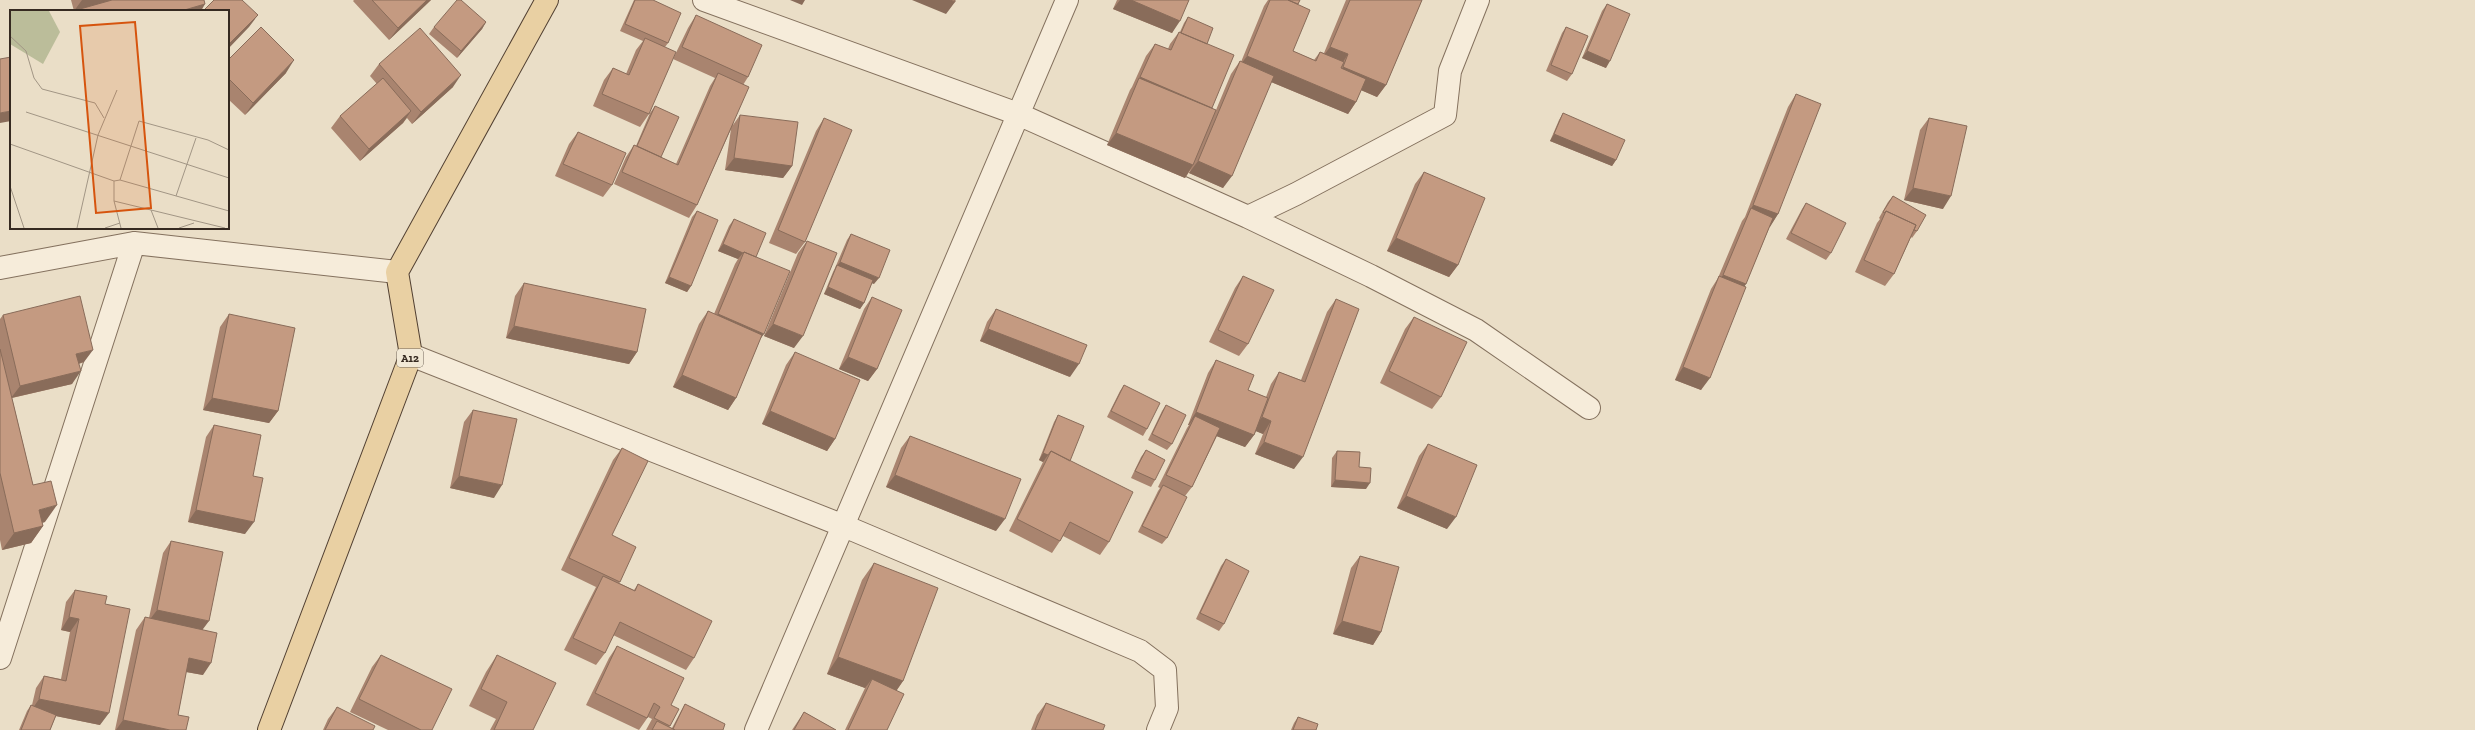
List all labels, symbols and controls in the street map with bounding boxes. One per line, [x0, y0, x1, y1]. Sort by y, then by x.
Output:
inset map [10, 10, 229, 229]
road number: A12 [397, 349, 423, 367]

